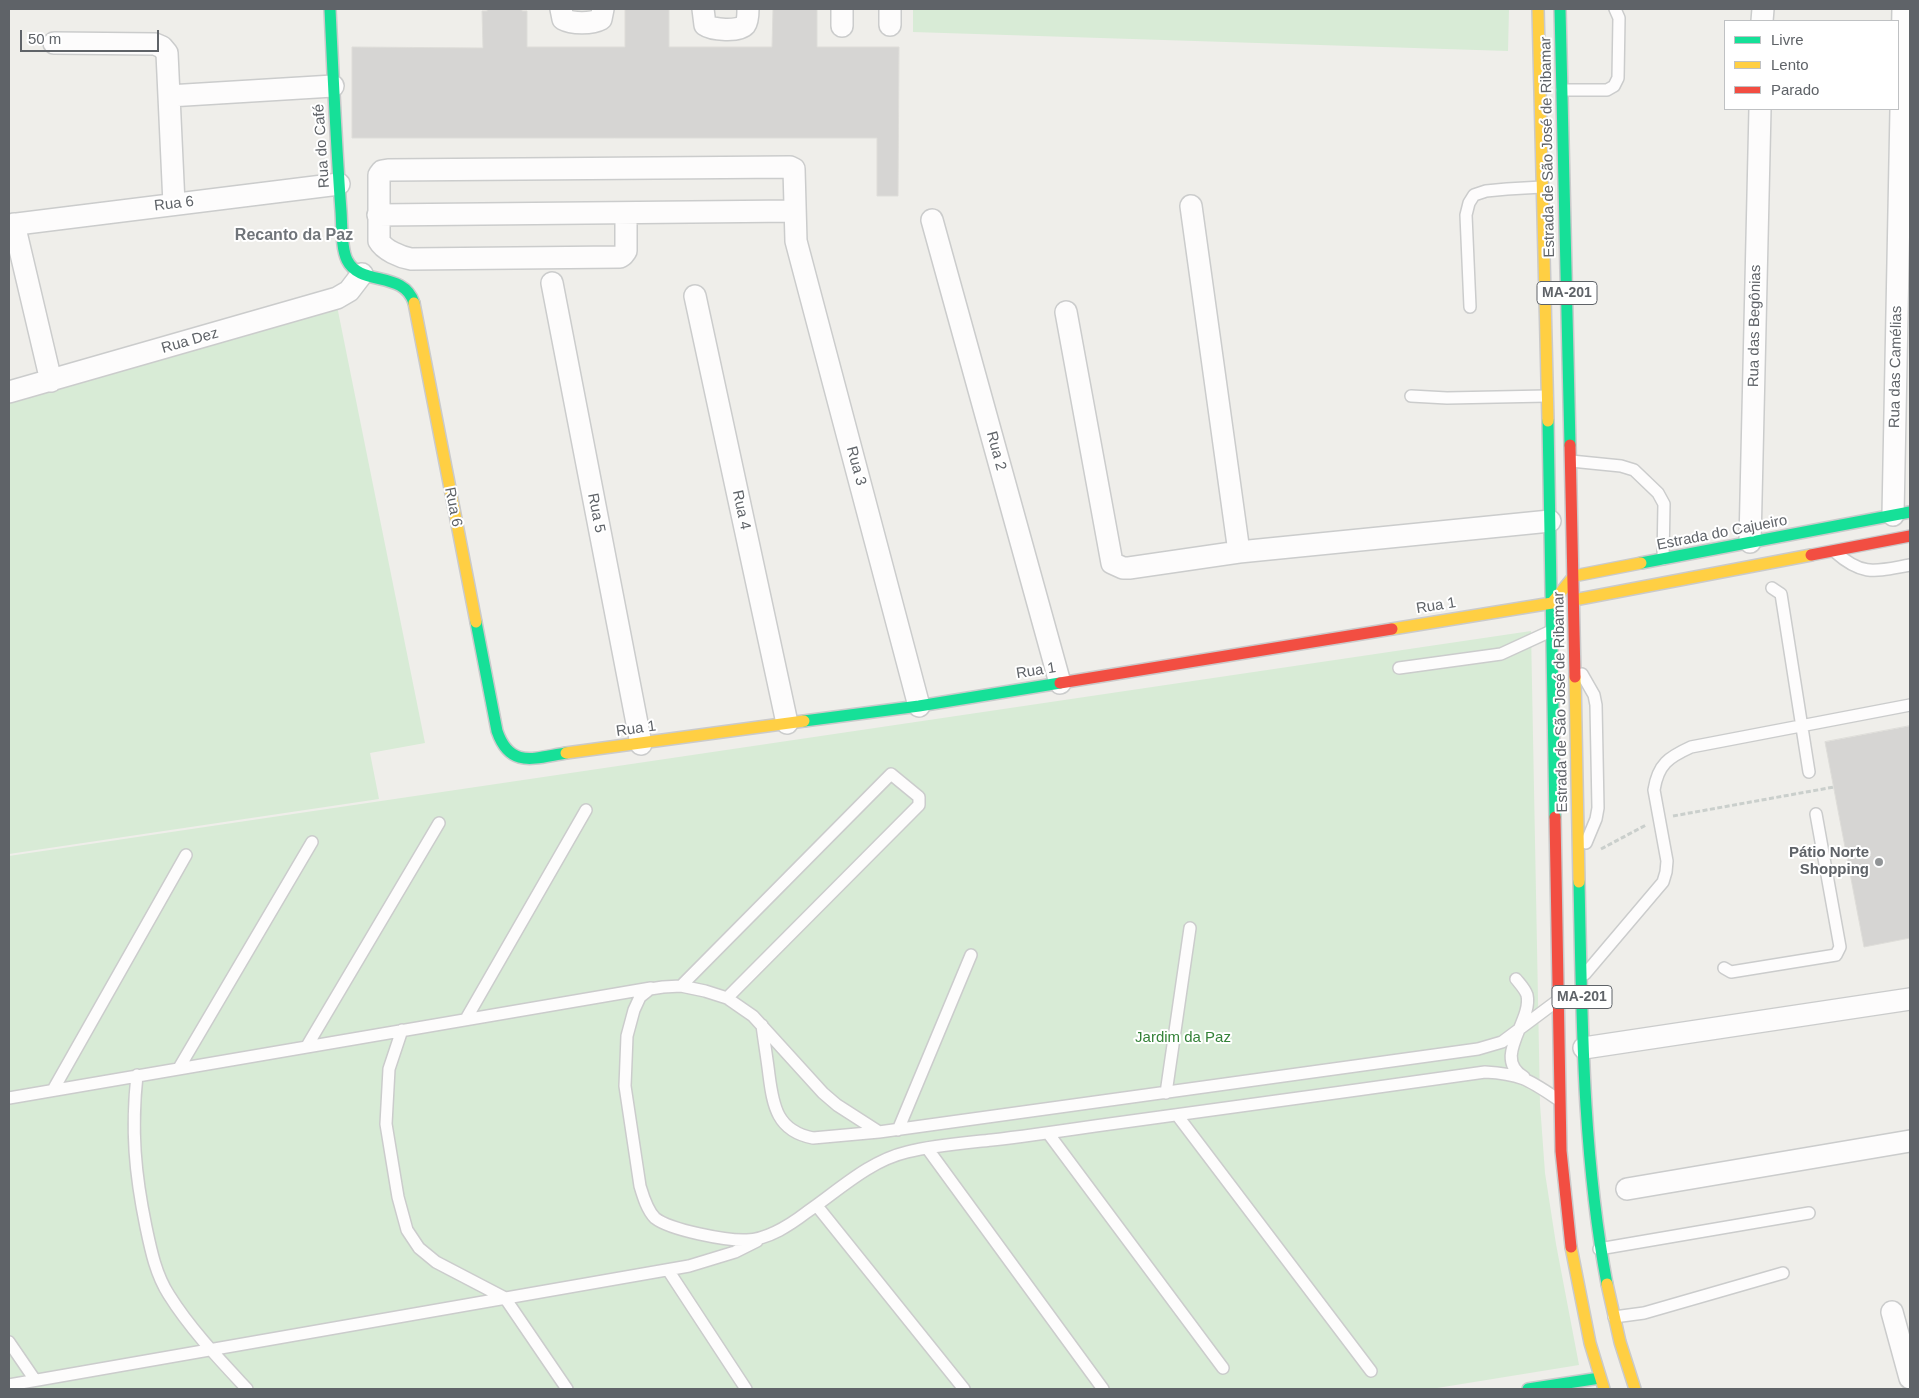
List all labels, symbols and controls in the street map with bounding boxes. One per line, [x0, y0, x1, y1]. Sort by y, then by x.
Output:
scale bar [22, 20, 161, 52]
legend [1724, 20, 1899, 110]
text: 50 m [28, 30, 61, 47]
text: Livre [1771, 31, 1804, 48]
street label: Estrada de São José de Ribamar [1537, 36, 1559, 258]
text: Lento [1771, 56, 1809, 73]
text: Parado [1771, 81, 1819, 98]
street label: Rua do Café [310, 103, 334, 189]
street label: Rua 6 [153, 193, 195, 215]
district label: Recanto da Paz [235, 226, 353, 246]
street label: Rua das Begônias [1745, 265, 1765, 387]
road number: MA-201 [1537, 282, 1597, 304]
street label: Rua das Camélias [1886, 306, 1906, 428]
street label: Rua Dez [159, 324, 221, 358]
street label: Rua 2 [982, 429, 1010, 473]
street label: Rua 3 [842, 444, 870, 488]
street label: Rua 6 [440, 486, 466, 528]
street label: Rua 4 [728, 489, 754, 531]
street label: Rua 5 [583, 492, 609, 534]
street label: Estrada do Cajueiro [1655, 512, 1789, 554]
street label: Estrada de São José de Ribamar [1550, 591, 1572, 813]
street label: Rua 1 [1415, 594, 1457, 618]
street label: Rua 1 [1015, 659, 1057, 683]
street label: Rua 1 [615, 717, 657, 741]
place label: Pátio Norte Shopping [1789, 844, 1869, 879]
marker: Pátio Norte Shopping [1873, 856, 1885, 868]
road number: MA-201 [1552, 986, 1612, 1009]
park label: Jardim da Paz [1135, 1029, 1231, 1047]

